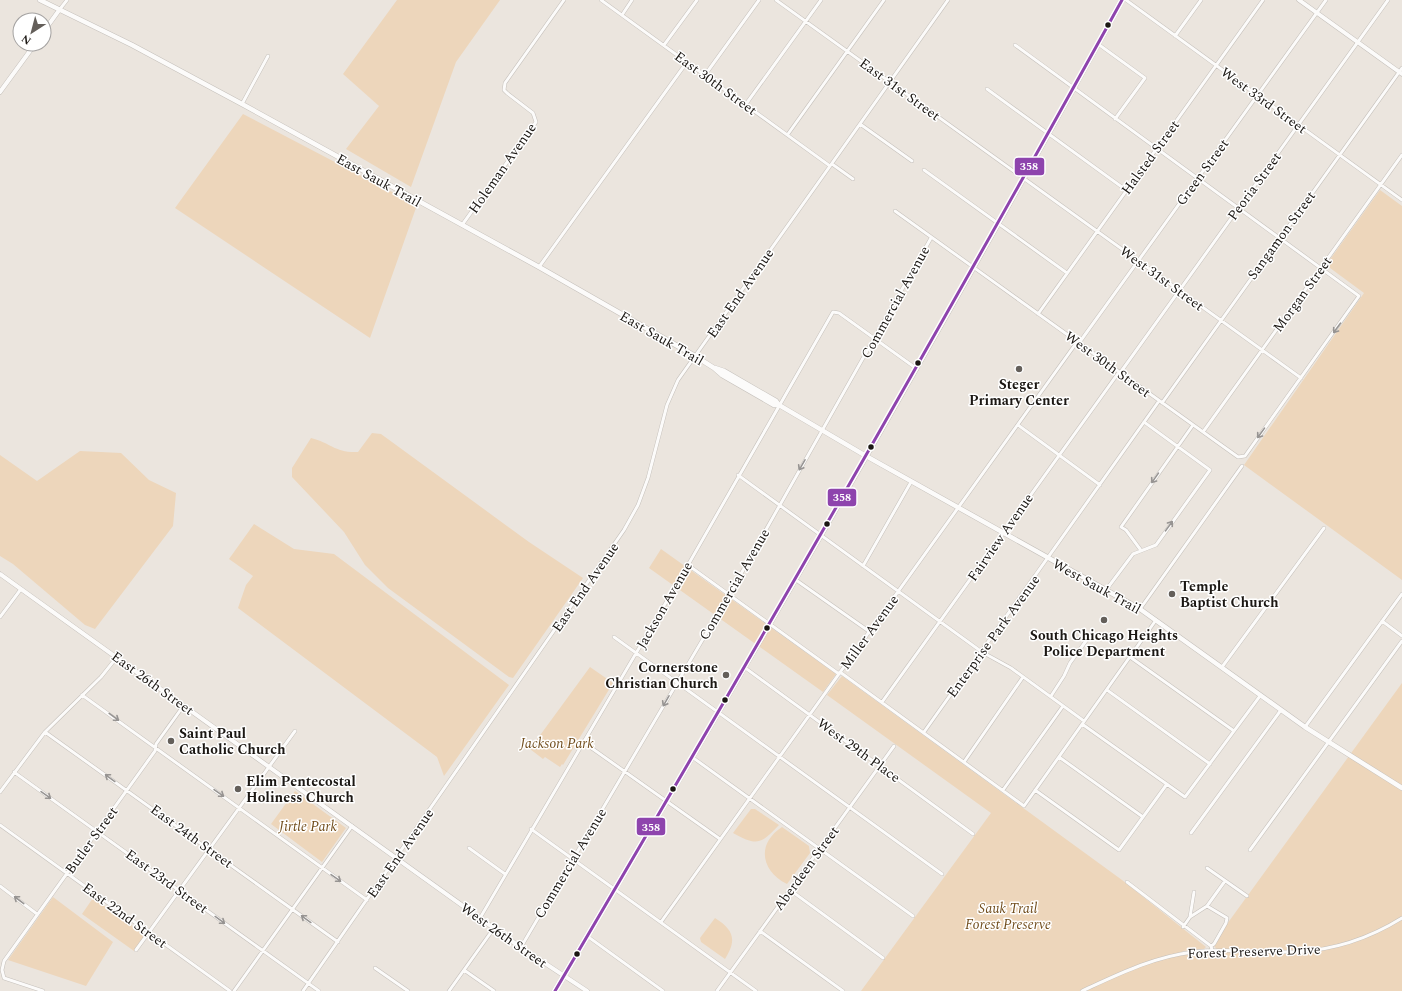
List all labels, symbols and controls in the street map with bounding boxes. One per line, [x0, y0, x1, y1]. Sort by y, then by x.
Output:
north arrow [12, 12, 52, 52]
unlabelled marker [1103, 20, 1113, 30]
text: N [18, 30, 35, 49]
street label: East 30th Street [670, 46, 761, 121]
street label: East 31st Street [855, 53, 945, 126]
street label: West 33rd Street [1216, 62, 1311, 139]
street label: Halsted Street [1116, 116, 1185, 199]
street label: Holeman Avenue [463, 118, 542, 218]
street label: Green Street [1171, 134, 1234, 210]
street label: East Sauk Trail [333, 148, 425, 212]
street label: Peoria Street [1222, 148, 1286, 225]
line badge: 358 [1014, 157, 1045, 176]
text: 358 [1020, 158, 1038, 175]
street label: Sangamon Street [1242, 187, 1321, 284]
street label: West 31st Street [1115, 241, 1208, 316]
street label: Commercial Avenue [856, 242, 935, 362]
street label: East End Avenue [702, 244, 779, 342]
street label: Morgan Street [1268, 252, 1337, 337]
street label: East Sauk Trail [616, 306, 708, 371]
one-way arrow [1333, 322, 1341, 333]
street label: West 30th Street [1060, 326, 1155, 403]
unlabelled marker [913, 358, 923, 368]
marker: Steger Primary Center [1014, 364, 1024, 374]
place label: Steger Primary Center [969, 374, 1069, 411]
one-way arrow [1257, 428, 1265, 439]
unlabelled marker [866, 442, 876, 452]
one-way arrow [798, 459, 806, 471]
one-way arrow [1151, 472, 1159, 483]
line badge: 358 [827, 488, 857, 507]
text: 358 [833, 489, 851, 506]
street label: Fairview Avenue [962, 489, 1039, 586]
unlabelled marker [822, 519, 832, 529]
one-way arrow [1165, 521, 1173, 532]
street label: Commercial Avenue [694, 524, 775, 644]
street label: East End Avenue [547, 538, 624, 636]
street label: West Sauk Trail [1049, 553, 1145, 619]
street label: Jackson Avenue [631, 558, 698, 653]
street label: Enterprise Park Avenue [942, 570, 1045, 702]
place label: Temple Baptist Church [1180, 576, 1279, 613]
marker: Temple Baptist Church [1167, 589, 1177, 599]
street label: Miller Avenue [835, 590, 904, 674]
marker: South Chicago Heights Police Department [1099, 615, 1109, 625]
unlabelled marker [762, 623, 772, 633]
place label: South Chicago Heights Police Department [1030, 625, 1178, 662]
street label: East 26th Street [107, 646, 198, 721]
place label: Cornerstone Christian Church [605, 657, 718, 694]
marker: Cornerstone Christian Church [721, 670, 731, 680]
one-way arrow [662, 695, 670, 707]
unlabelled marker [720, 695, 730, 705]
one-way arrow [108, 713, 119, 722]
street label: West 29th Place [813, 713, 905, 788]
place label: Saint Paul Catholic Church [179, 723, 286, 760]
park label: Jackson Park [519, 733, 594, 754]
marker: Saint Paul Catholic Church [166, 736, 176, 746]
place label: Elim Pentecostal Holiness Church [246, 771, 356, 808]
one-way arrow [105, 773, 116, 782]
marker: Elim Pentecostal Holiness Church [233, 784, 243, 794]
unlabelled marker [668, 784, 678, 794]
one-way arrow [214, 789, 225, 797]
one-way arrow [40, 791, 51, 799]
street label: East 24th Street [146, 799, 237, 874]
street label: Butler Street [60, 802, 123, 878]
street label: East End Avenue [362, 804, 439, 902]
street label: Commercial Avenue [529, 804, 612, 923]
park label: Jirtle Park [278, 816, 337, 837]
line badge: 358 [636, 817, 666, 836]
text: 358 [642, 819, 660, 836]
street label: Aberdeen Street [768, 822, 844, 915]
street label: East 23rd Street [121, 844, 213, 919]
one-way arrow [330, 874, 341, 882]
street label: East 22nd Street [78, 877, 172, 953]
one-way arrow [13, 896, 24, 904]
street label: West 26th Street [456, 898, 552, 973]
park label: Sauk Trail Forest Preserve [965, 898, 1051, 935]
one-way arrow [214, 915, 225, 924]
one-way arrow [301, 915, 312, 923]
street label: Forest Preserve Drive [1187, 939, 1321, 964]
unlabelled marker [572, 949, 582, 959]

